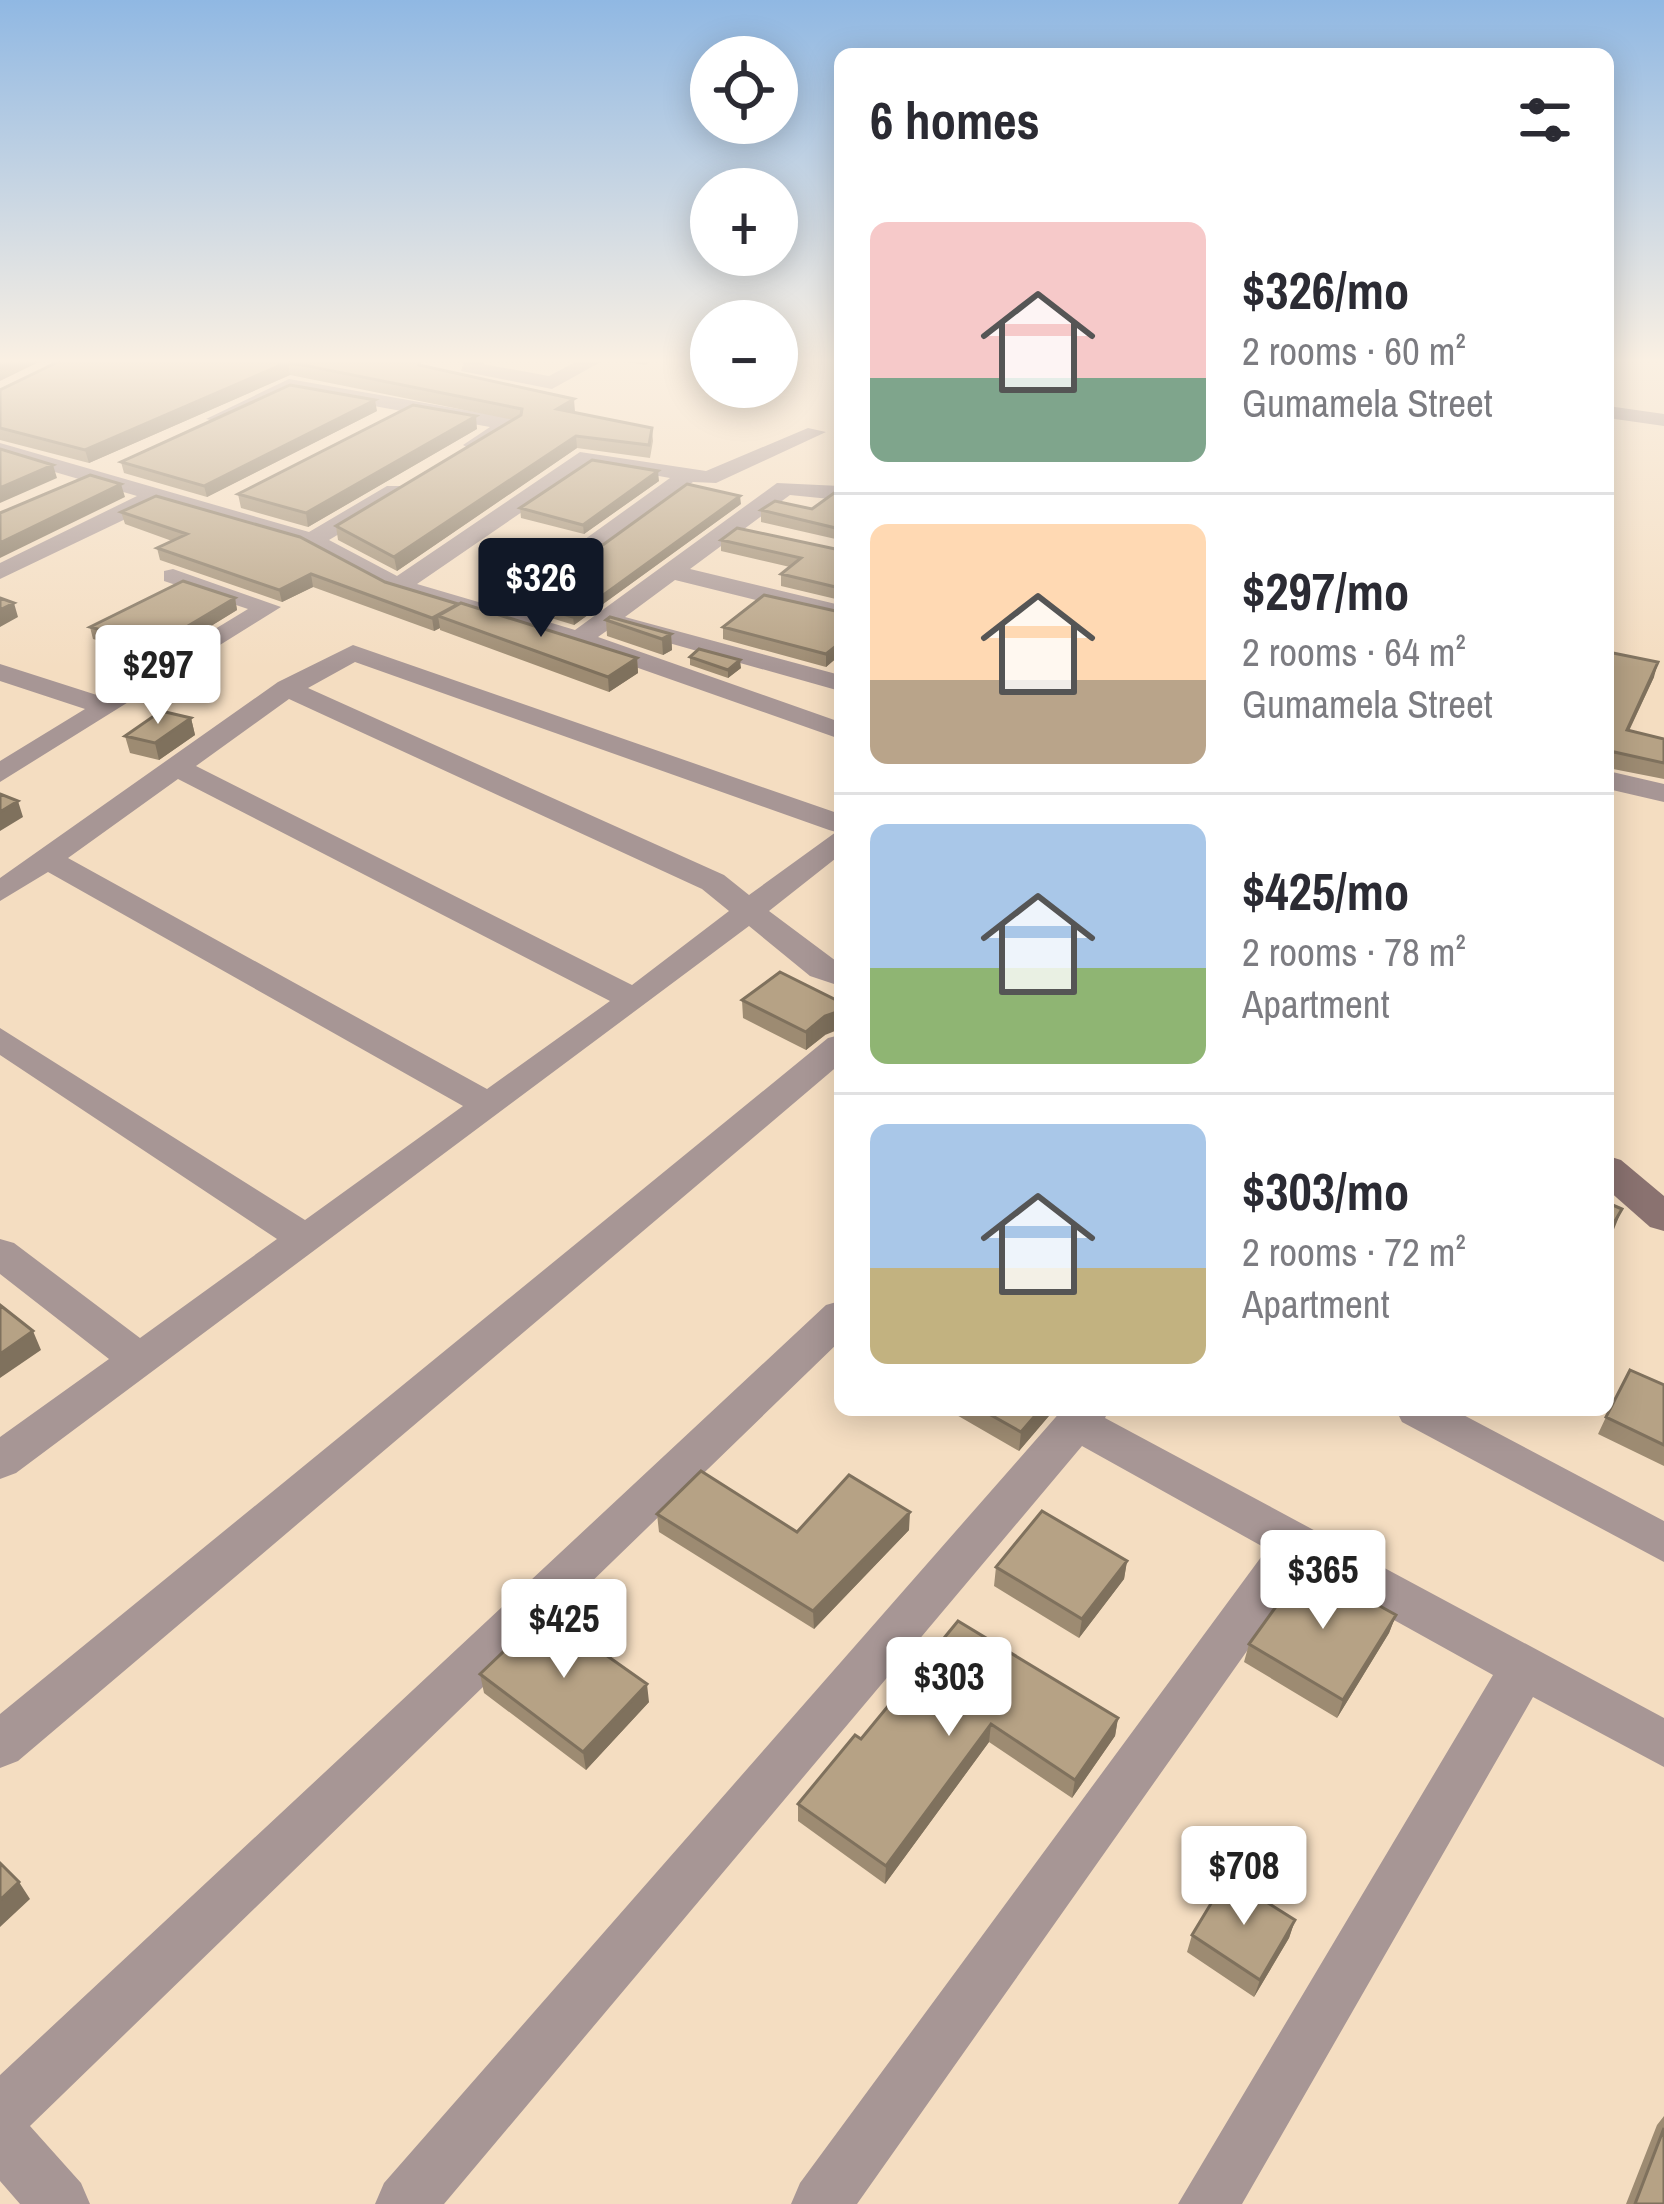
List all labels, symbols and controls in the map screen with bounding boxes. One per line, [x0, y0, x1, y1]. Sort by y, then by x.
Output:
map controls [690, 36, 798, 408]
button: locate [690, 36, 798, 144]
text: 6 homes [870, 86, 1040, 155]
icon: filters [1512, 87, 1578, 153]
button: + [690, 168, 798, 276]
text: $326/mo [1242, 256, 1409, 325]
icon: home [966, 270, 1110, 414]
button: − [690, 300, 798, 408]
text: 2 rooms · 60 m² [1242, 325, 1466, 377]
text: Gumamela Street [1242, 377, 1493, 429]
pin: $326 [470, 538, 612, 640]
text: $326 [505, 551, 577, 603]
text: $297/mo [1242, 557, 1409, 626]
icon: home [966, 572, 1110, 716]
pin: $297 [87, 625, 229, 727]
text: 2 rooms · 64 m² [1242, 626, 1466, 678]
text: $297 [122, 638, 194, 690]
text: Gumamela Street [1242, 678, 1493, 730]
text: $425/mo [1242, 857, 1409, 926]
icon: home [966, 872, 1110, 1016]
text: 2 rooms · 78 m² [1242, 926, 1466, 978]
text: Apartment [1242, 978, 1390, 1030]
text: $303/mo [1242, 1157, 1409, 1226]
icon: home [966, 1172, 1110, 1316]
text: 2 rooms · 72 m² [1242, 1226, 1466, 1278]
text: Apartment [1242, 1278, 1390, 1330]
pin: $365 [1252, 1530, 1394, 1632]
text: $365 [1287, 1543, 1359, 1595]
pin: $425 [493, 1579, 635, 1681]
text: $425 [528, 1592, 600, 1644]
pin: $303 [878, 1637, 1020, 1739]
text: $303 [913, 1650, 985, 1702]
pin: $708 [1173, 1826, 1315, 1928]
text: $708 [1208, 1839, 1280, 1891]

